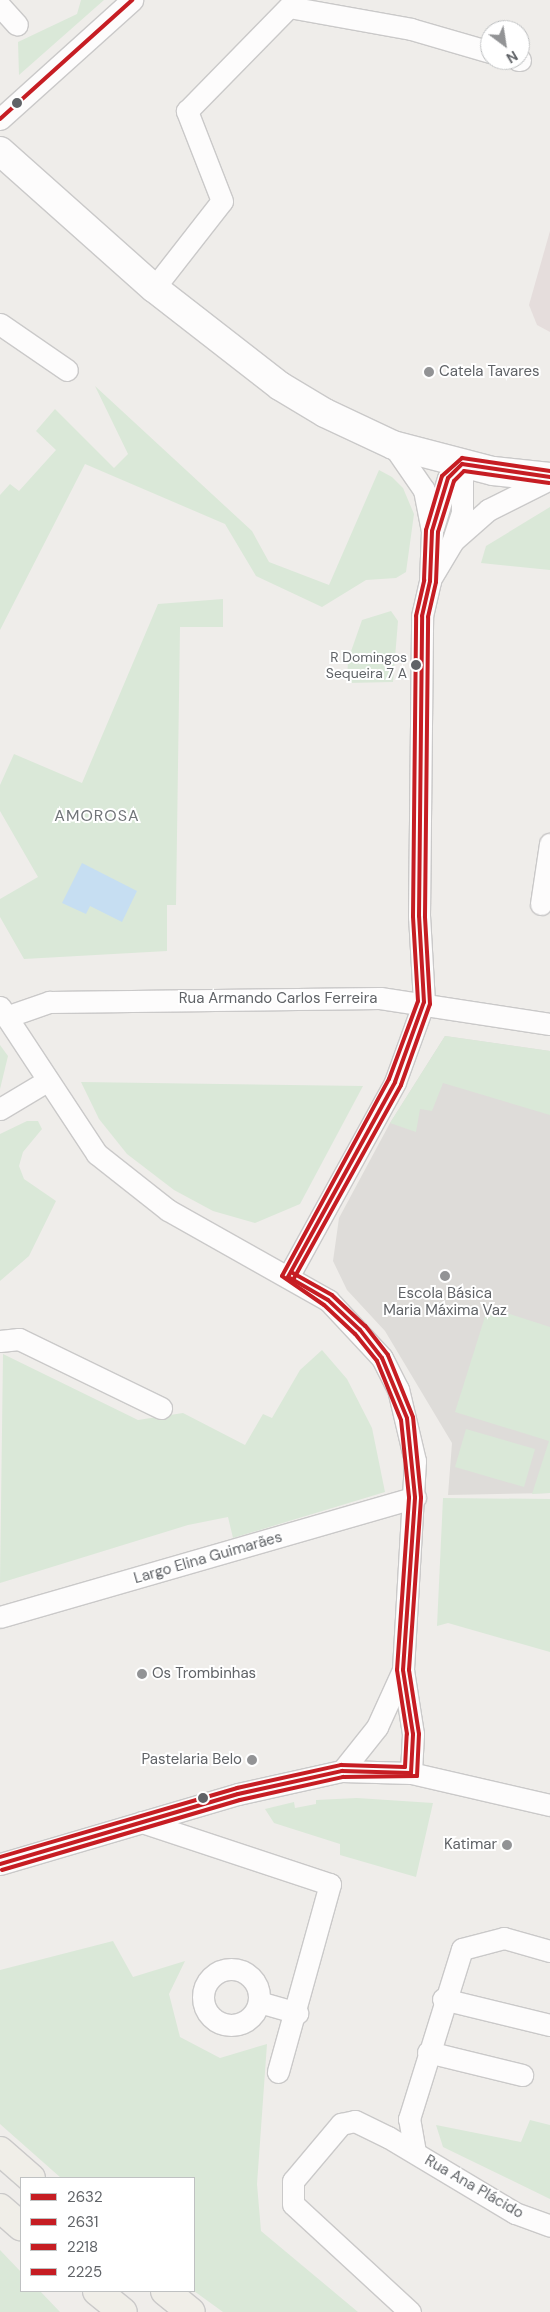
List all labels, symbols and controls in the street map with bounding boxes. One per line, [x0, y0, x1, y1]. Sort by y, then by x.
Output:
north arrow [480, 20, 530, 70]
text: N [503, 47, 521, 67]
unlabelled marker [12, 98, 22, 108]
place label: Catela Tavares [439, 363, 540, 381]
marker: Catela Tavares [423, 366, 435, 378]
place label: R Domingos Sequeira 7 A [326, 649, 407, 682]
marker: R Domingos Sequeira 7 A [411, 660, 421, 670]
district label: AMOROSA [53, 806, 141, 826]
street label: Rua Armando Carlos Ferreira [179, 990, 377, 1008]
marker: Escola Básica Maria Máxima Vaz [439, 1270, 451, 1282]
place label: Escola Básica Maria Máxima Vaz [383, 1284, 507, 1319]
street label: Largo Elina Guimarães [132, 1528, 284, 1588]
place label: Os Trombinhas [152, 1665, 256, 1683]
marker: Os Trombinhas [136, 1668, 148, 1680]
place label: Pastelaria Belo [141, 1751, 242, 1769]
marker: Pastelaria Belo [246, 1754, 258, 1766]
unlabelled marker [198, 1793, 208, 1803]
place label: Katimar [444, 1836, 497, 1854]
marker: Katimar [501, 1839, 513, 1851]
street label: Rua Ana Plácido [421, 2151, 527, 2223]
legend [20, 2177, 195, 2292]
text: 2632 [67, 2187, 103, 2207]
text: 2631 [67, 2212, 98, 2232]
text: 2218 [67, 2237, 98, 2257]
text: 2225 [67, 2262, 102, 2282]

